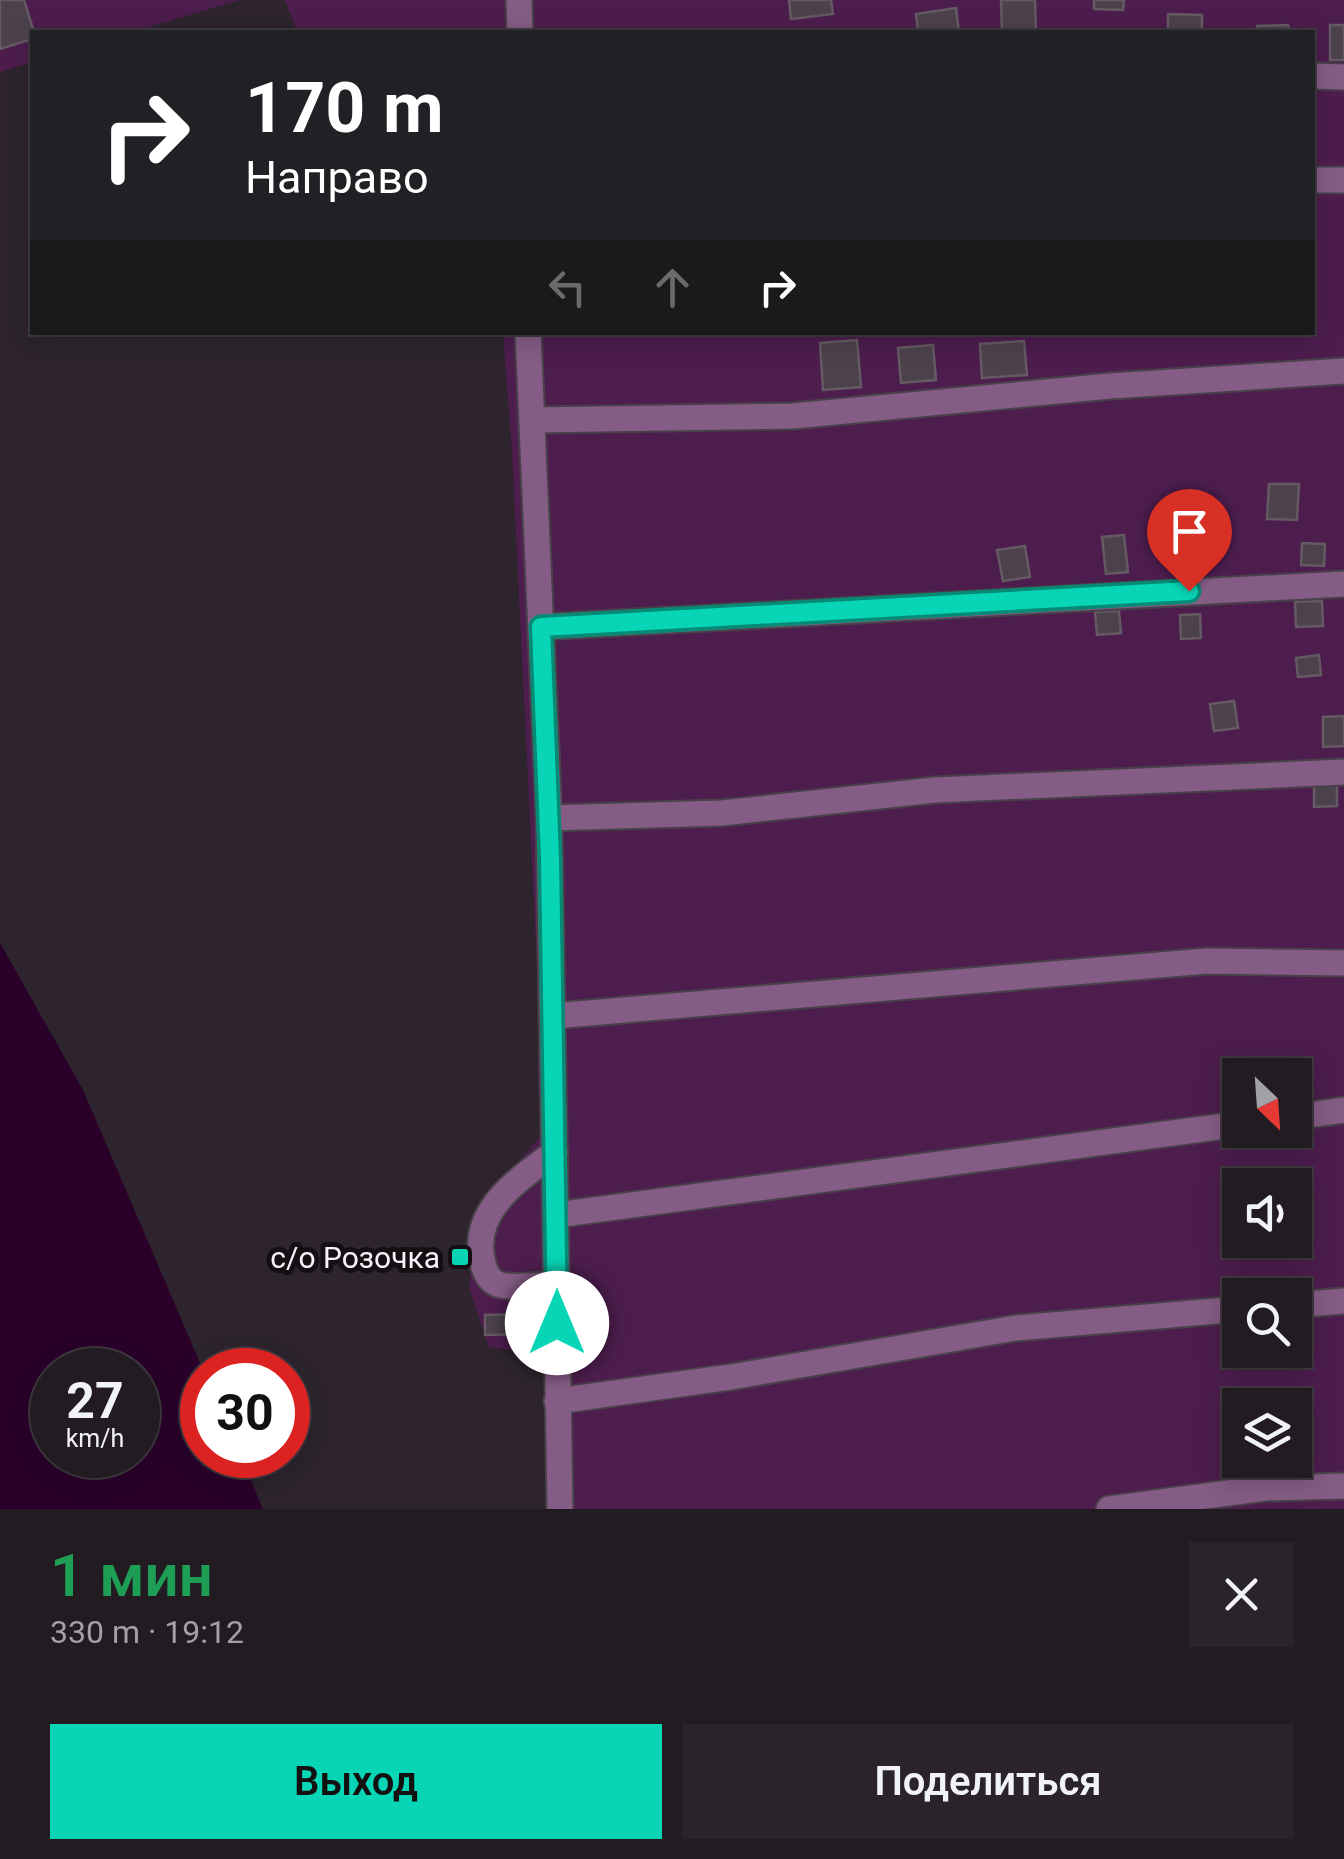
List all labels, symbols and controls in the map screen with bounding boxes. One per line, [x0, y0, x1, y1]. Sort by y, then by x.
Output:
text: 170 m [245, 67, 444, 149]
icon: right [80, 70, 210, 200]
text: Направо [245, 151, 429, 204]
icon: left [540, 260, 595, 315]
icon: ahead [645, 260, 700, 315]
icon: right [750, 260, 805, 315]
pin [1147, 489, 1232, 592]
icon: arrive [1162, 504, 1217, 559]
north arrow [1222, 1058, 1312, 1148]
map controls [1222, 1058, 1312, 1478]
button: sound [1222, 1168, 1312, 1258]
place label: с/о Розочка [270, 1240, 440, 1275]
marker: с/о Розочка [449, 1246, 471, 1268]
position arrow [505, 1271, 609, 1375]
button: search [1222, 1278, 1312, 1368]
speed limit sign: 30 [180, 1348, 310, 1478]
text: 27 [66, 1372, 124, 1430]
button: layers [1222, 1388, 1312, 1478]
text: km/h [66, 1424, 124, 1453]
text: 1 мин [50, 1540, 213, 1611]
button: close [1189, 1542, 1294, 1647]
text: 330 m · 19:12 [50, 1613, 244, 1651]
button: Выход [50, 1724, 662, 1839]
button: Поделиться [682, 1724, 1294, 1839]

